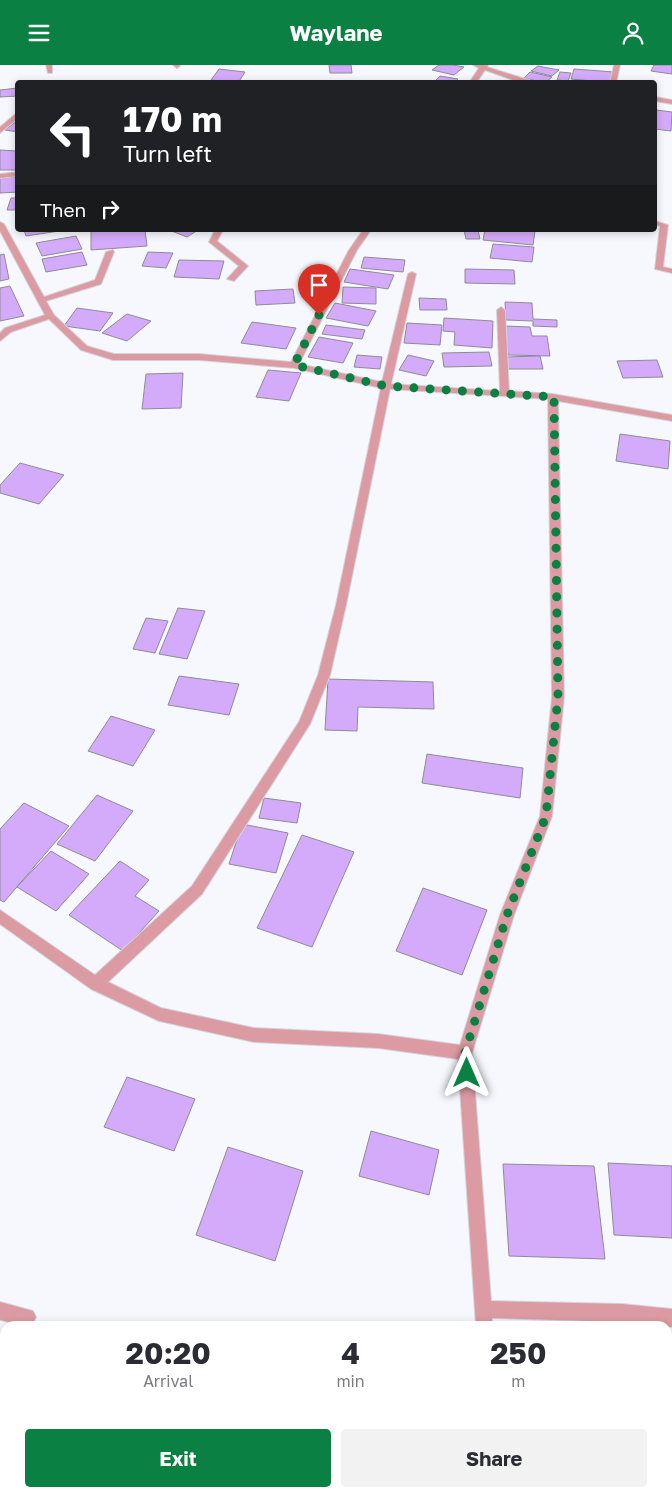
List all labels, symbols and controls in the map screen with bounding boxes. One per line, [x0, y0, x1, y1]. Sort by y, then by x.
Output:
icon: menu [25, 19, 53, 47]
text: Waylane [290, 19, 382, 46]
icon: person [619, 19, 647, 47]
text: 170 m [123, 98, 222, 140]
icon: left [40, 100, 105, 165]
text: Turn left [123, 140, 212, 167]
icon: right [96, 195, 124, 223]
text: Then [40, 198, 86, 221]
pin [298, 264, 340, 315]
icon: arrive [305, 271, 333, 299]
position arrow [440, 1046, 492, 1098]
text: 20:20 [126, 1335, 211, 1371]
text: 4 [341, 1335, 360, 1371]
text: 250 [490, 1335, 546, 1371]
text: Arrival [143, 1371, 193, 1391]
text: min [336, 1371, 365, 1391]
text: m [511, 1371, 525, 1391]
button: Exit [25, 1429, 331, 1487]
button: Share [341, 1429, 647, 1487]

